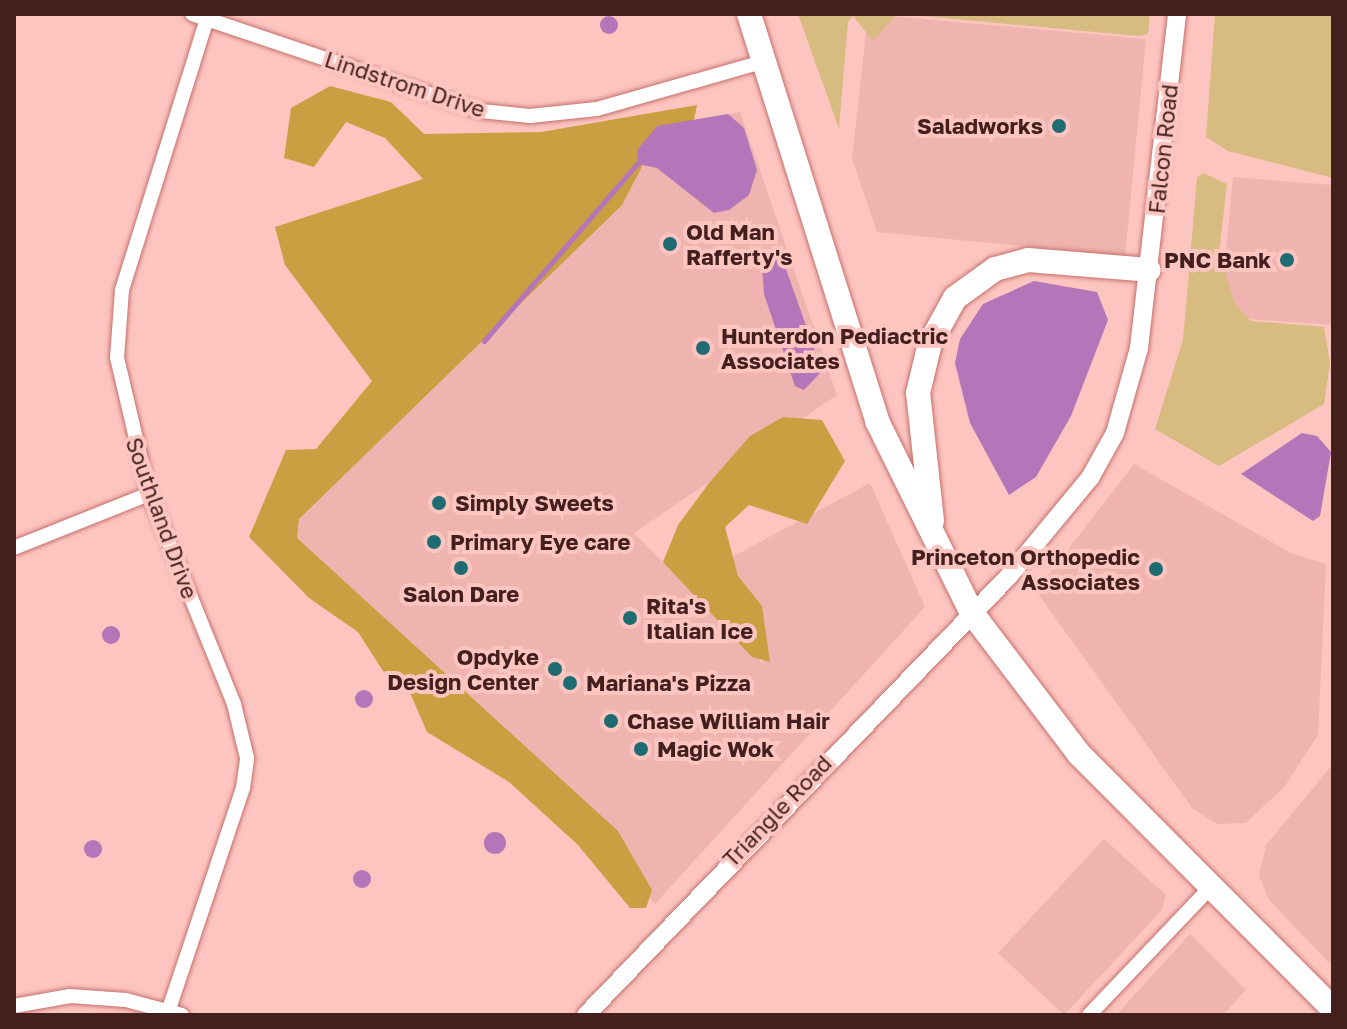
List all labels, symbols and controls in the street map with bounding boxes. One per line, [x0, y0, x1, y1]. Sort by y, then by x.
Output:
street label: Lindstrom Drive [322, 46, 488, 122]
street label: Falcon Road [1143, 83, 1183, 215]
place label: Saladworks [917, 113, 1043, 139]
marker: Saladworks [1050, 117, 1068, 135]
place label: Old Man Rafferty's [686, 218, 793, 270]
marker: Old Man Rafferty's [661, 235, 679, 253]
place label: PNC Bank [1164, 247, 1271, 273]
marker: PNC Bank [1278, 251, 1296, 269]
place label: Hunterdon Pediactric Associates [721, 322, 948, 374]
marker: Hunterdon Pediactric Associates [692, 337, 714, 359]
street label: Southland Drive [121, 434, 203, 602]
place label: Simply Sweets [455, 490, 614, 516]
marker: Simply Sweets [430, 494, 448, 512]
place label: Primary Eye care [450, 529, 631, 555]
marker: Primary Eye care [425, 533, 443, 551]
place label: Princeton Orthopedic Associates [911, 543, 1140, 594]
marker: Salon Dare [452, 559, 470, 577]
marker: Princeton Orthopedic Associates [1147, 560, 1165, 578]
place label: Salon Dare [403, 581, 519, 607]
place label: Rita's Italian Ice [646, 592, 753, 644]
marker: Rita's Italian Ice [621, 609, 639, 627]
place label: Opdyke Design Center [387, 643, 539, 694]
marker: Opdyke Design Center [546, 660, 564, 678]
place label: Mariana's Pizza [586, 670, 751, 696]
marker: Mariana's Pizza [561, 674, 579, 692]
place label: Chase William Hair [627, 708, 830, 734]
marker: Chase William Hair [602, 712, 620, 730]
place label: Magic Wok [657, 736, 774, 762]
marker: Magic Wok [632, 740, 650, 758]
street label: Triangle Road [717, 750, 837, 872]

